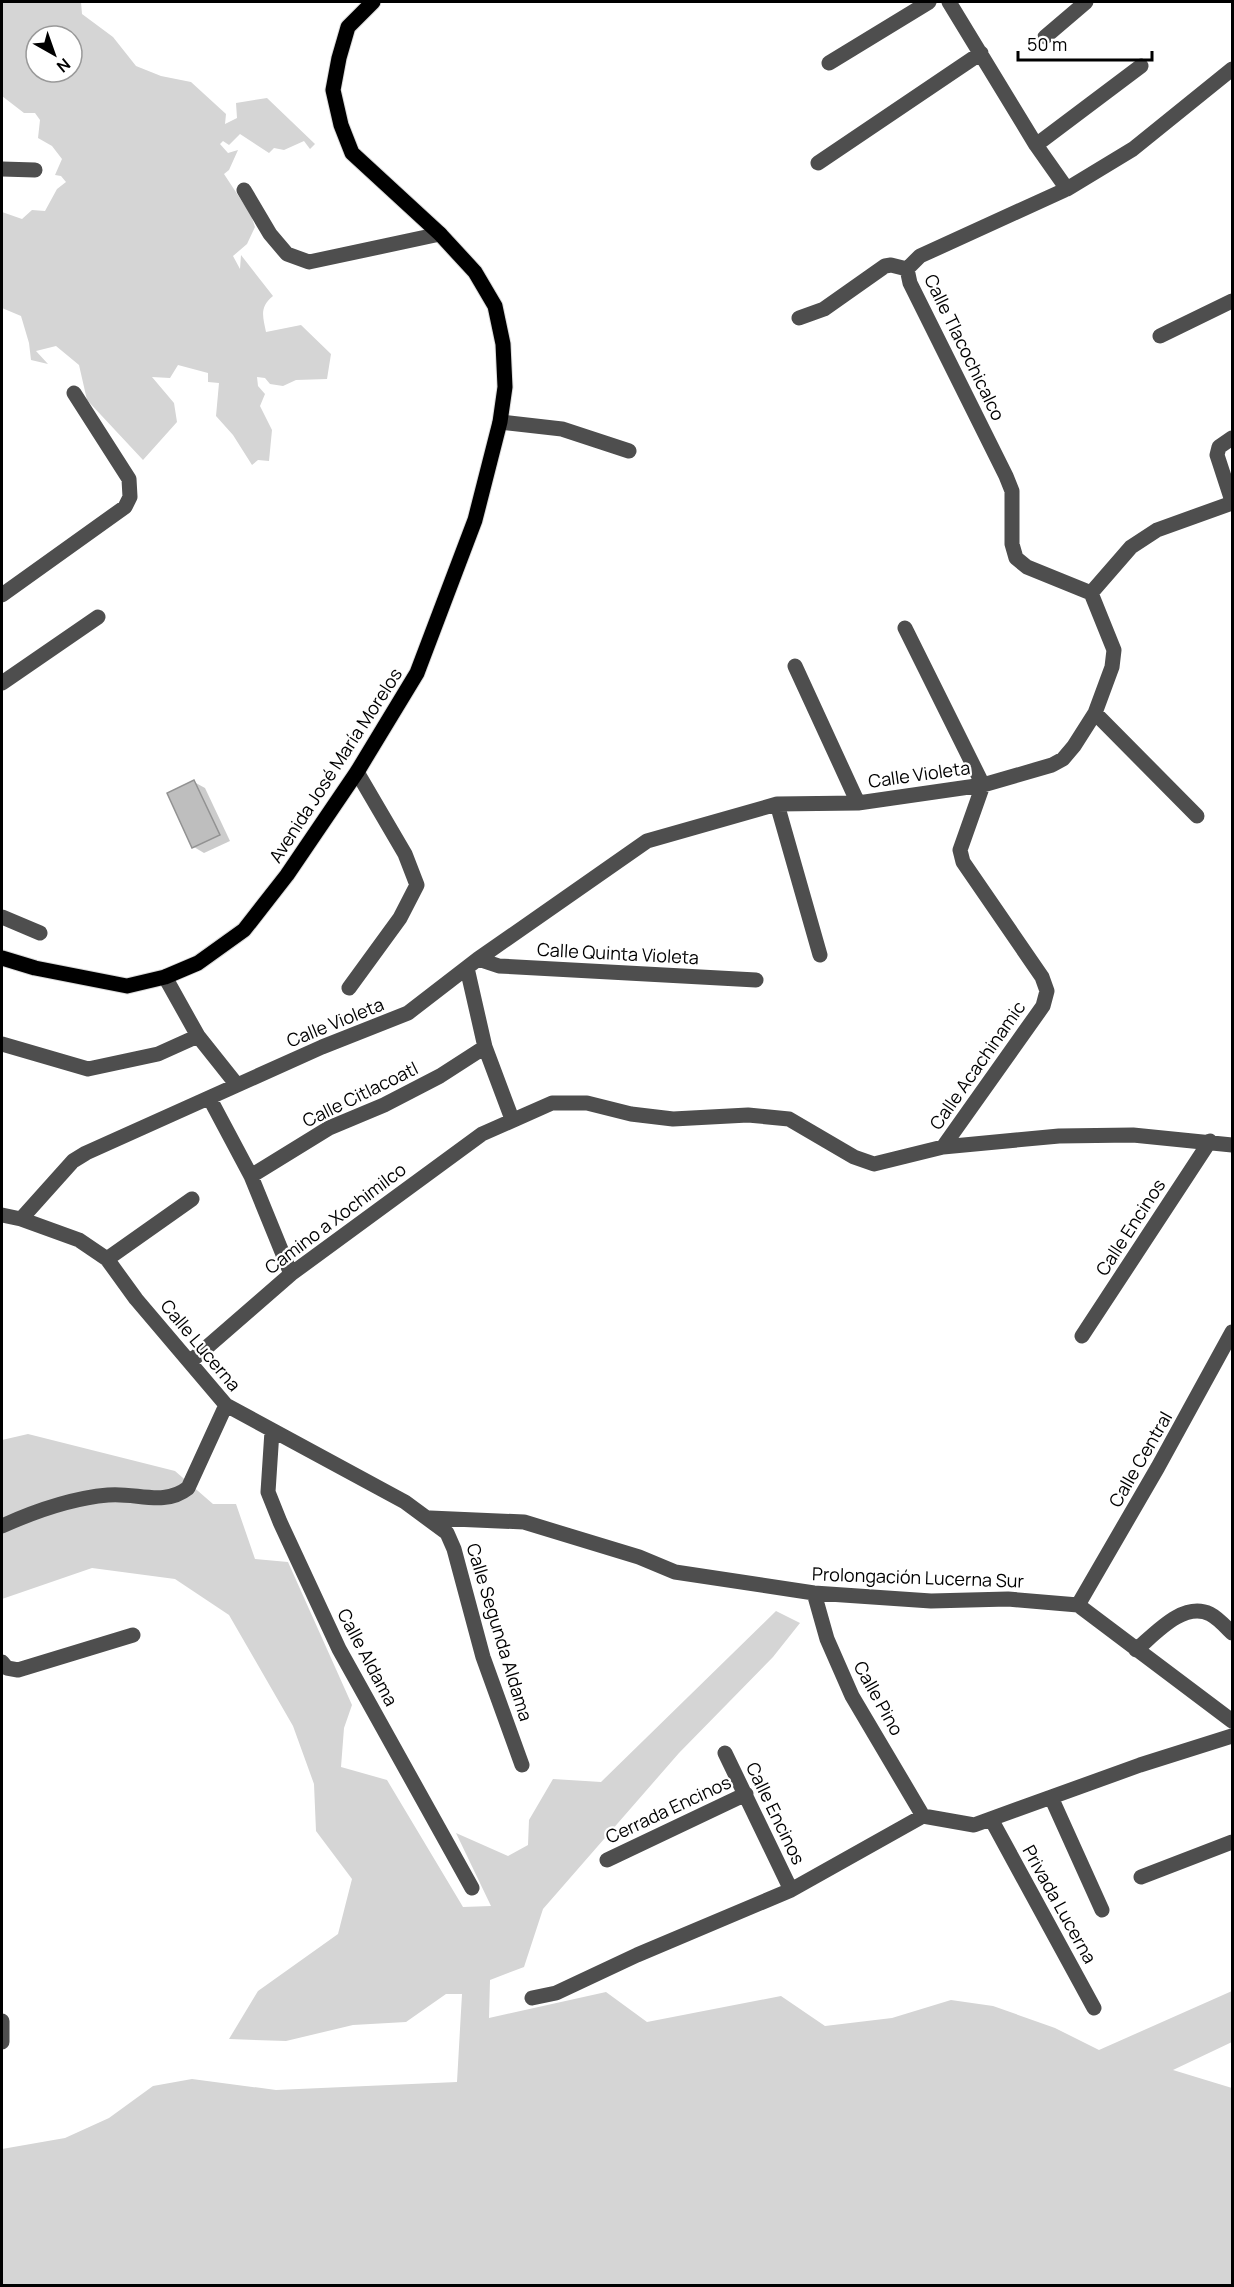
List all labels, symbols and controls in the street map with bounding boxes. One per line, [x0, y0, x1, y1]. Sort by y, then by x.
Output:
north arrow [24, 24, 84, 84]
scale bar [1018, 24, 1152, 62]
text: 50 m [1027, 32, 1067, 56]
text: N [52, 53, 75, 78]
street label: Calle Tlacochicalco [919, 270, 1011, 424]
street label: Avenida José María Morelos [263, 663, 407, 867]
street label: Calle Violeta [866, 755, 972, 793]
street label: Calle Quinta Violeta [536, 937, 700, 969]
street label: Calle Violeta [283, 992, 387, 1052]
street label: Calle Acachinamic [924, 996, 1030, 1134]
street label: Calle Citlacoatl [298, 1056, 422, 1132]
street label: Camino a Xochimilco [260, 1157, 410, 1279]
street label: Calle Encinos [1090, 1174, 1170, 1280]
street label: Calle Lucerna [156, 1294, 246, 1396]
street label: Calle Central [1103, 1407, 1177, 1511]
street label: Calle Segunda Aldama [462, 1540, 538, 1724]
street label: Prolongación Lucerna Sur [812, 1561, 1025, 1593]
street label: Calle Aldama [332, 1604, 404, 1710]
street label: Calle Pino [849, 1656, 909, 1740]
street label: Calle Encinos [741, 1758, 811, 1868]
street label: Cerrada Encinos [601, 1769, 735, 1849]
street label: Privada Lucerna [1018, 1841, 1102, 1967]

